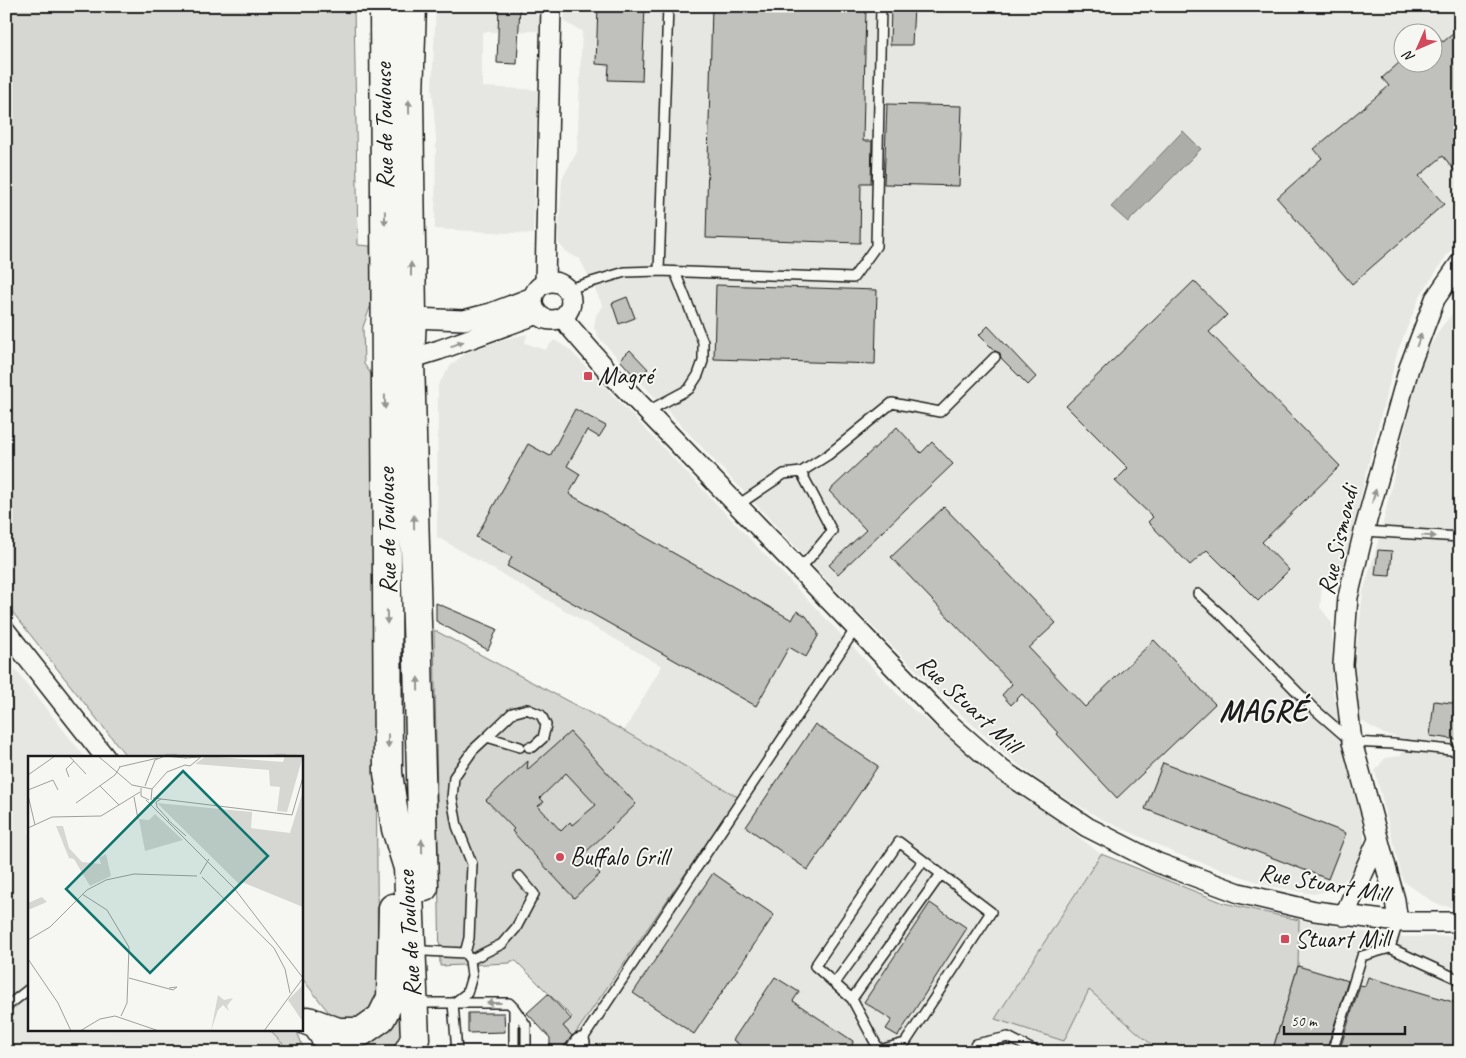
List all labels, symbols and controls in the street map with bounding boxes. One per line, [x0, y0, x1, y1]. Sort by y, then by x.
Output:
north arrow [1394, 22, 1444, 72]
text: N [1398, 46, 1418, 66]
street label: Rue de Toulouse [367, 61, 401, 189]
one-way arrow [405, 98, 413, 114]
one-way arrow [381, 210, 389, 226]
one-way arrow [407, 261, 415, 277]
one-way arrow [1415, 332, 1423, 347]
one-way arrow [450, 340, 465, 348]
place label: Magré [598, 360, 657, 392]
marker: Magré [582, 370, 594, 382]
one-way arrow [382, 394, 390, 410]
street label: Rue de Toulouse [370, 466, 404, 594]
street label: Rue Sismondi [1310, 479, 1367, 598]
one-way arrow [1370, 488, 1378, 503]
one-way arrow [410, 514, 418, 530]
one-way arrow [1422, 532, 1438, 540]
one-way arrow [383, 609, 391, 625]
street label: Rue Stuart Mill [910, 648, 1031, 764]
one-way arrow [414, 676, 422, 692]
district label: MAGRÉ [1219, 692, 1311, 730]
one-way arrow [384, 733, 392, 749]
inset map [28, 756, 302, 1030]
one-way arrow [418, 838, 426, 854]
place label: Buffalo Grill [570, 841, 673, 873]
marker: Buffalo Grill [554, 851, 566, 863]
street label: Rue Stuart Mill [1257, 856, 1396, 911]
street label: Rue de Toulouse [390, 868, 428, 998]
place label: Stuart Mill [1295, 923, 1394, 955]
marker: Stuart Mill [1279, 933, 1291, 945]
one-way arrow [485, 999, 501, 1007]
scale bar [1284, 1003, 1405, 1035]
text: 50 m [1291, 1012, 1318, 1031]

